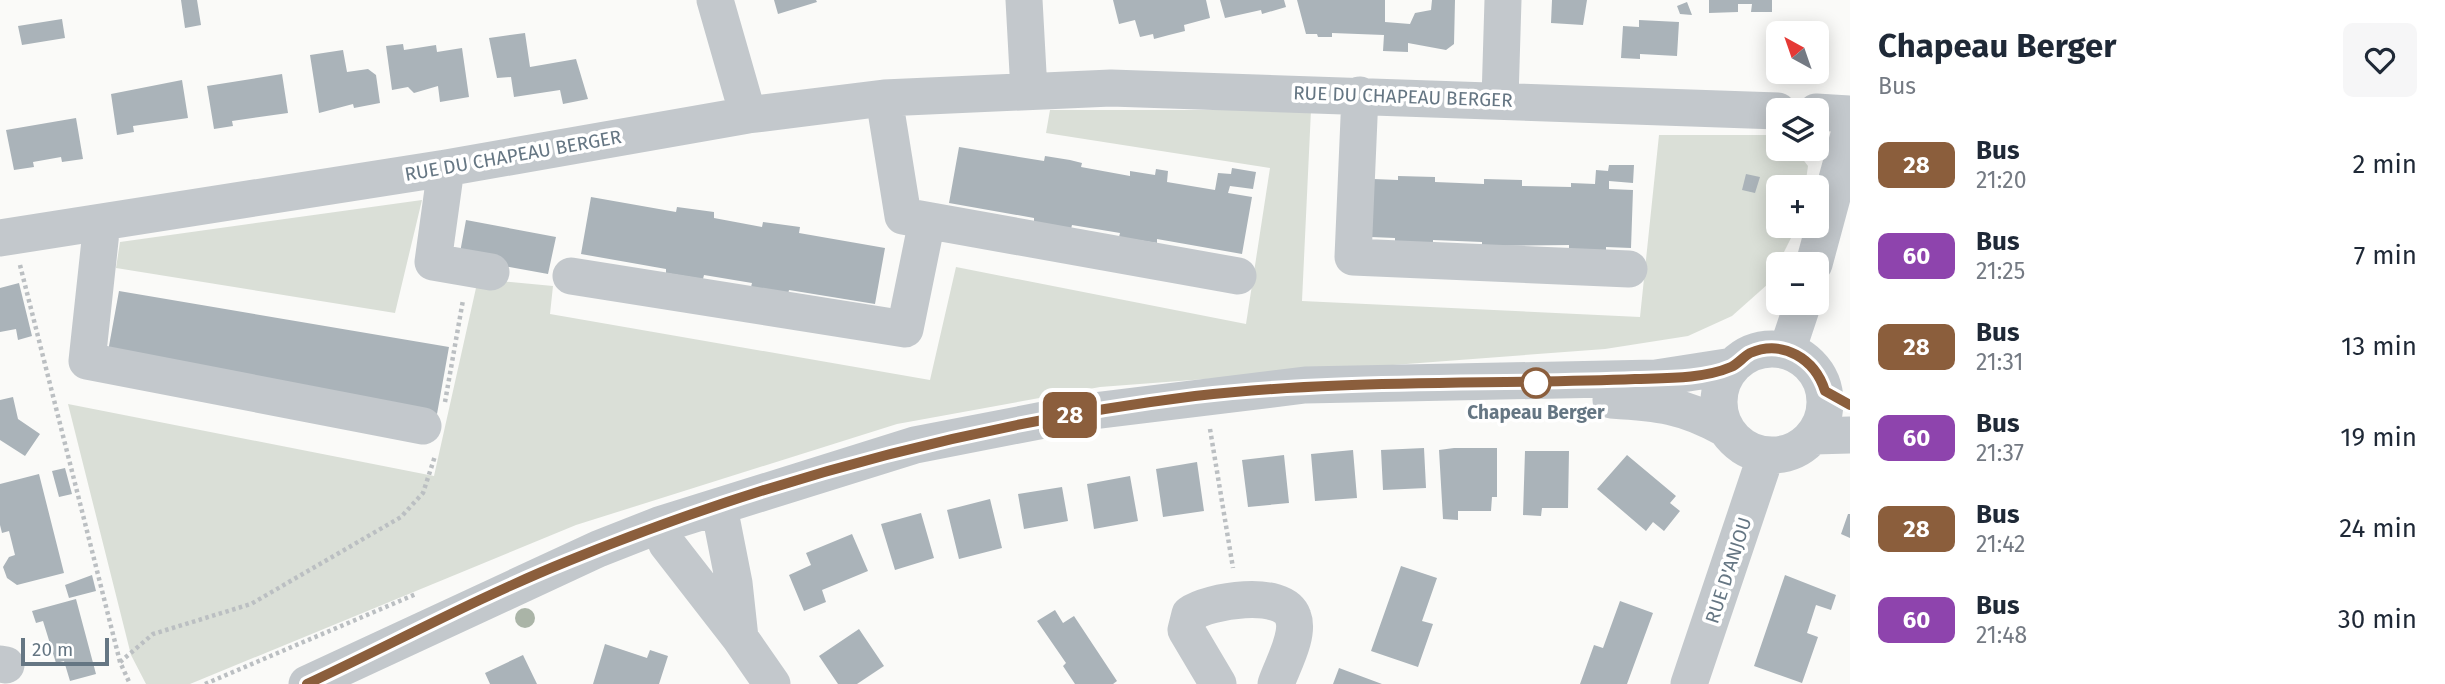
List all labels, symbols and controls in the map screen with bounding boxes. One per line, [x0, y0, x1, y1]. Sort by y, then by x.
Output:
north arrow [1766, 21, 1829, 84]
map controls [1766, 21, 1829, 315]
button: heart [2343, 23, 2417, 97]
text: Chapeau Berger [1878, 26, 2116, 66]
text: Bus [1878, 72, 1916, 100]
street label: RUE DU CHAPEAU BERGER [1293, 81, 1514, 112]
button: layers [1766, 98, 1829, 161]
street label: RUE DU CHAPEAU BERGER [403, 125, 624, 186]
text: Bus [1976, 135, 2019, 166]
text: 2 min [2352, 149, 2417, 180]
text: 28 [1903, 151, 1930, 179]
text: 21:20 [1976, 166, 2027, 194]
button: + [1766, 175, 1829, 238]
text: Bus [1976, 226, 2019, 257]
text: 7 min [2354, 240, 2417, 271]
text: 60 [1903, 242, 1930, 270]
button: − [1766, 252, 1829, 315]
text: 21:25 [1976, 257, 2025, 285]
text: Bus [1976, 317, 2019, 348]
text: 13 min [2341, 331, 2417, 362]
text: 28 [1903, 333, 1930, 361]
text: 21:31 [1976, 348, 2023, 376]
marker: Chapeau Berger [1521, 368, 1551, 398]
line badge: 28 [1038, 392, 1102, 438]
text: 28 [1057, 401, 1083, 429]
place label: Chapeau Berger [1467, 401, 1605, 424]
text: Bus [1976, 408, 2019, 439]
text: 19 min [2340, 422, 2417, 453]
text: 60 [1903, 424, 1930, 452]
text: 21:37 [1976, 439, 2024, 467]
text: Bus [1976, 499, 2019, 530]
text: 24 min [2339, 513, 2417, 544]
street label: RUE D'ANJOU [1700, 514, 1756, 626]
text: 28 [1903, 515, 1930, 543]
text: 21:42 [1976, 530, 2025, 558]
text: Bus [1976, 590, 2019, 621]
text: 30 min [2338, 604, 2417, 635]
text: 60 [1903, 606, 1930, 634]
text: 21:48 [1976, 621, 2027, 649]
scale bar [21, 635, 108, 667]
text: 20 m [32, 638, 73, 661]

